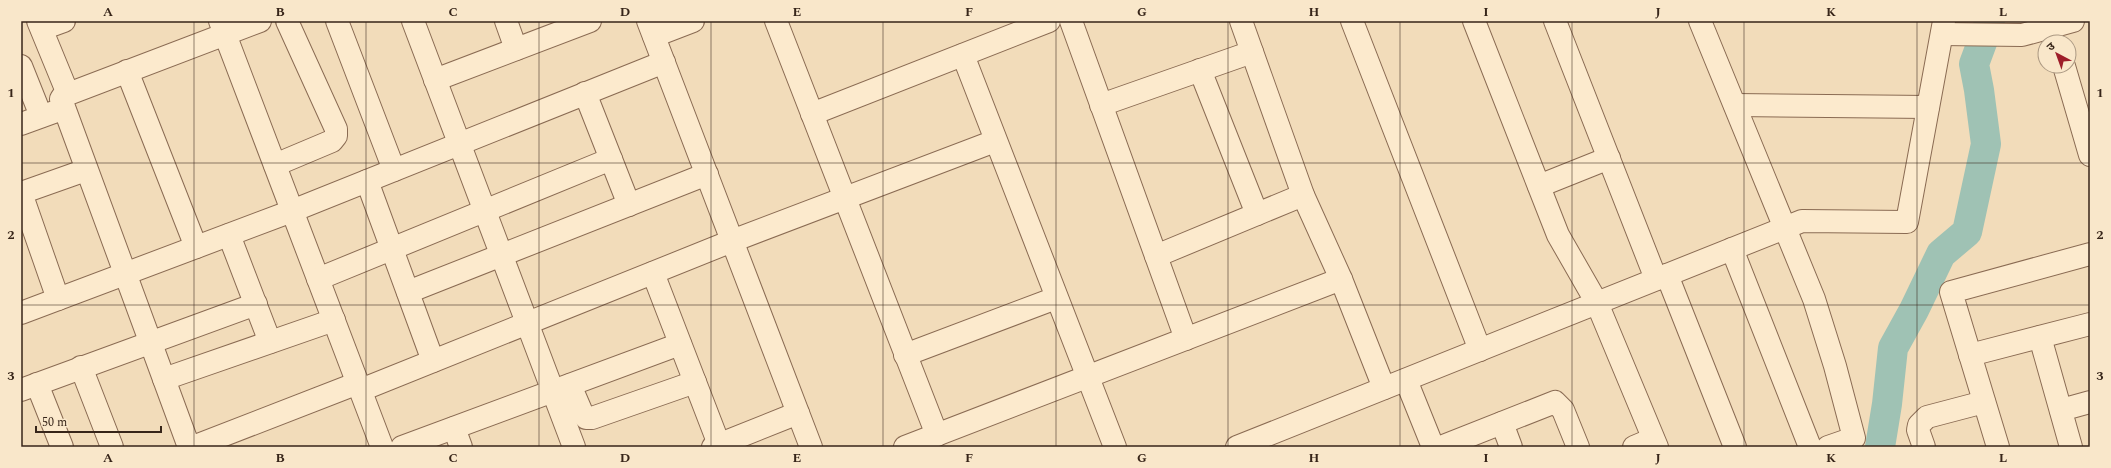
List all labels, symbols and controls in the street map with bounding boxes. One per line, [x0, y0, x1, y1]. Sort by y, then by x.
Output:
text: A [103, 2, 113, 22]
text: B [275, 2, 285, 22]
text: C [448, 2, 458, 22]
text: D [620, 2, 630, 22]
text: E [793, 2, 802, 22]
text: F [965, 2, 973, 22]
text: G [1137, 2, 1147, 22]
text: H [1309, 2, 1320, 22]
text: I [1483, 2, 1489, 22]
text: J [1655, 2, 1661, 22]
text: K [1826, 2, 1836, 22]
text: L [1999, 2, 2007, 22]
north arrow [2037, 34, 2077, 74]
text: उ [2043, 38, 2059, 55]
text: 1 [7, 83, 15, 103]
text: 1 [2096, 83, 2104, 103]
text: 2 [7, 225, 15, 245]
text: 2 [2096, 225, 2104, 245]
text: 3 [7, 366, 15, 386]
text: 3 [2096, 366, 2104, 386]
scale bar [36, 408, 161, 434]
text: 50 m [42, 413, 67, 432]
text: A [103, 448, 113, 468]
text: B [275, 448, 285, 468]
text: C [448, 448, 458, 468]
text: D [620, 448, 630, 468]
text: E [793, 448, 802, 468]
text: F [965, 448, 973, 468]
text: G [1137, 448, 1147, 468]
text: H [1309, 448, 1320, 468]
text: I [1483, 448, 1489, 468]
text: J [1655, 448, 1661, 468]
text: K [1826, 448, 1836, 468]
text: L [1999, 448, 2007, 468]

